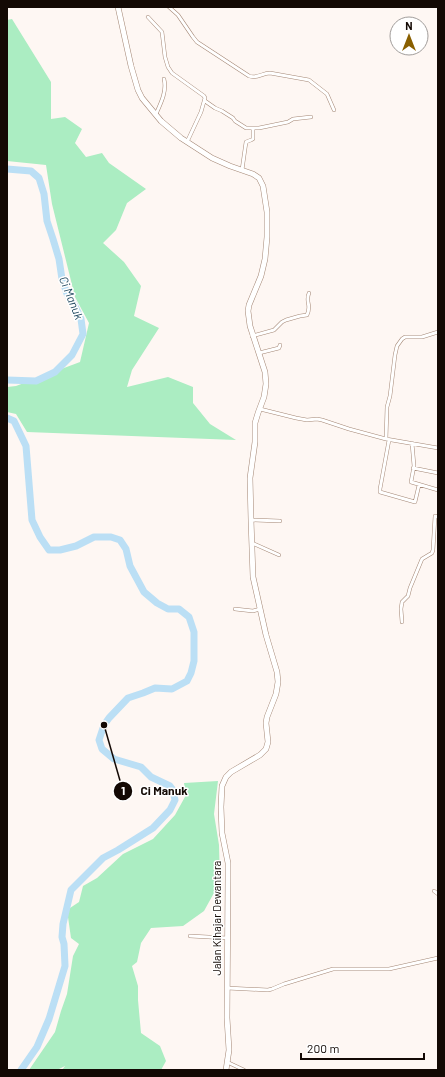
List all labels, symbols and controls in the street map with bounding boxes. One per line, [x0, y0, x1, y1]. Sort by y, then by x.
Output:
north arrow [389, 16, 429, 56]
text: N [405, 19, 413, 32]
water label: Ci Manuk [57, 274, 87, 321]
callout: Ci Manuk [113, 779, 196, 803]
text: 1 [121, 783, 125, 797]
text: Ci Manuk [140, 783, 188, 797]
street label: Jalan Kihajar Dewantara [210, 861, 223, 975]
scale bar [301, 1035, 424, 1061]
text: 200 m [307, 1041, 339, 1055]

